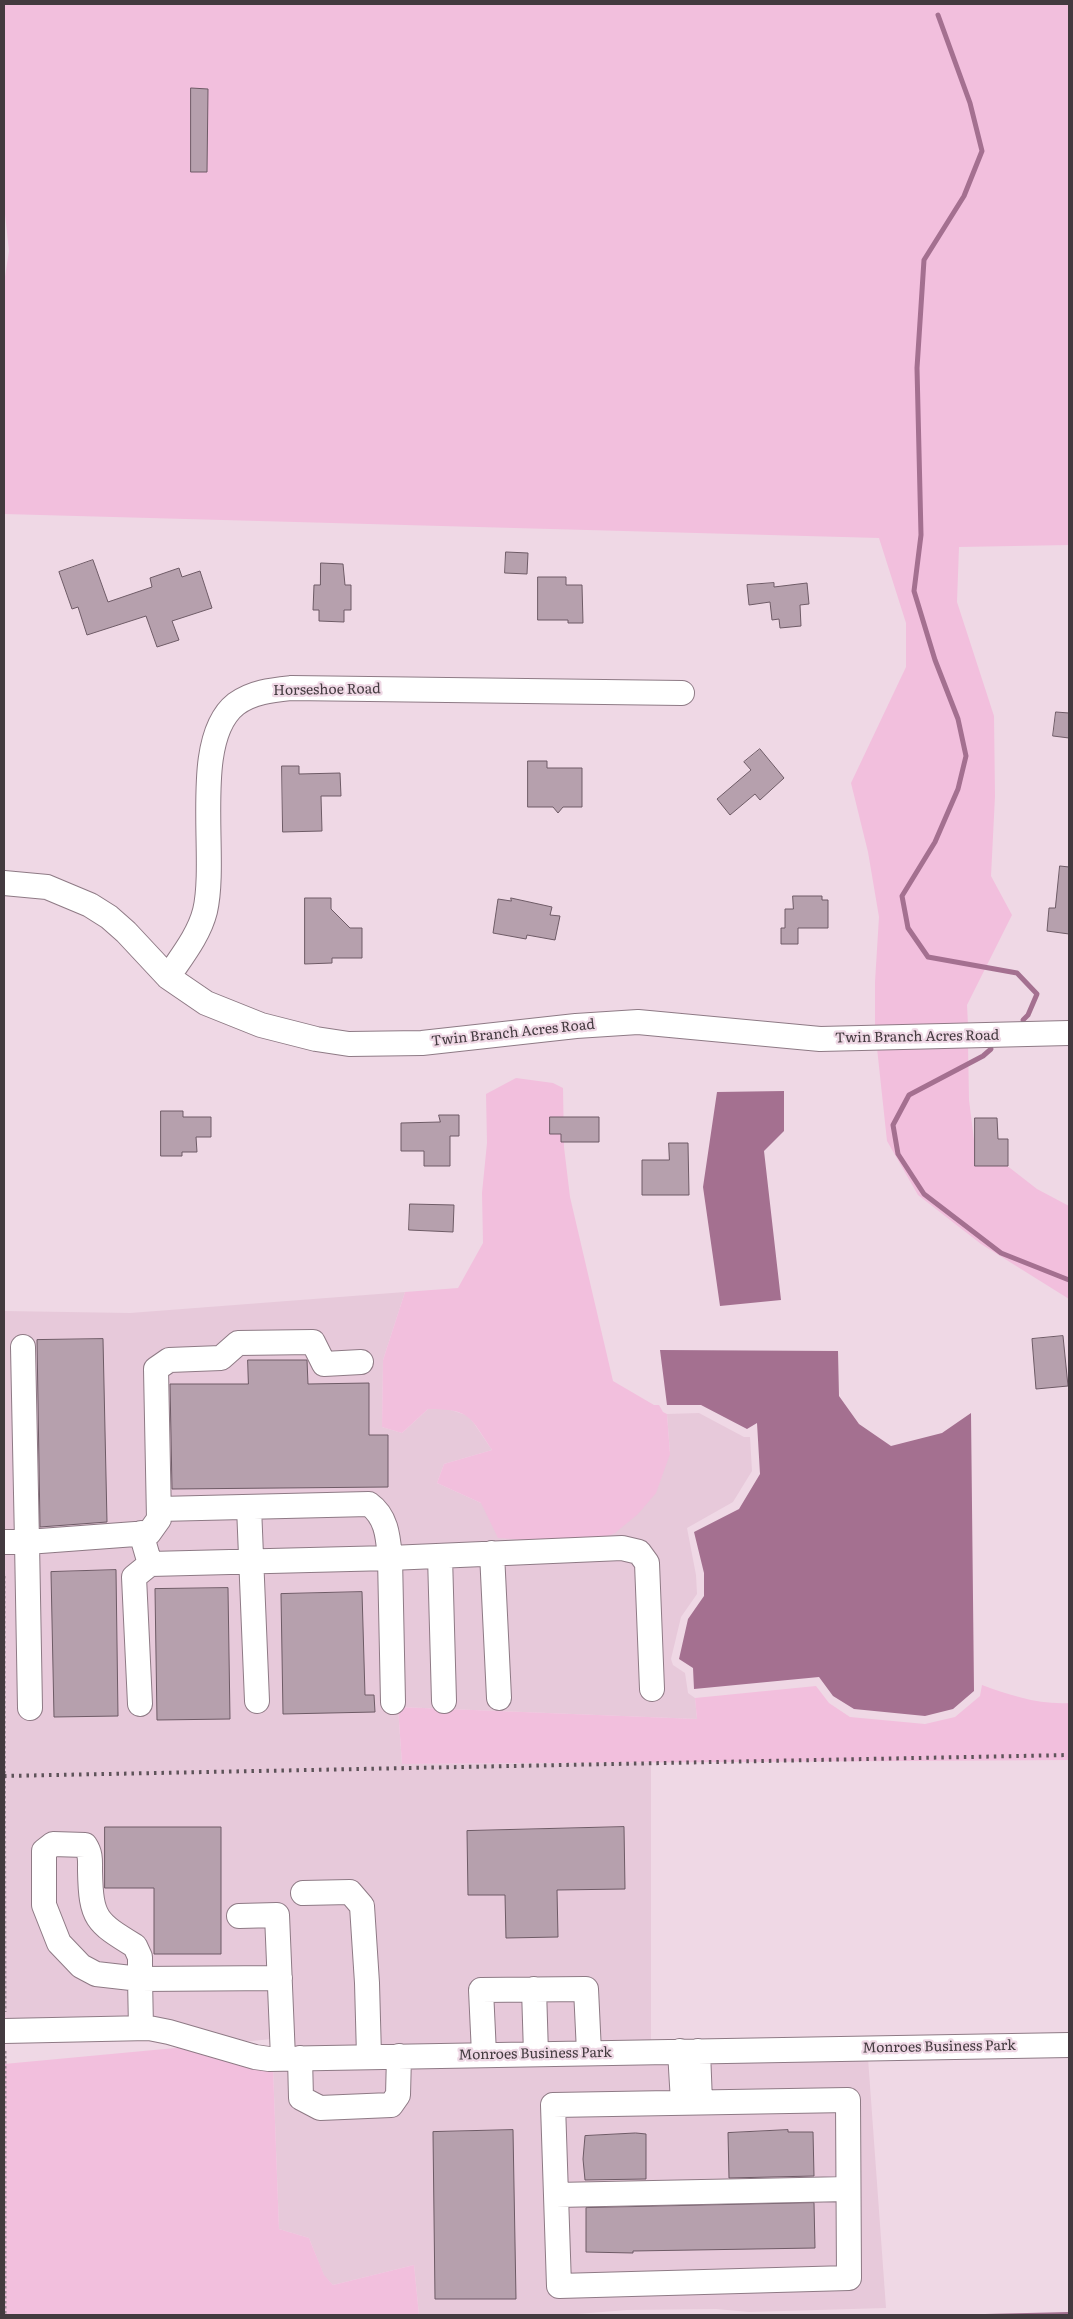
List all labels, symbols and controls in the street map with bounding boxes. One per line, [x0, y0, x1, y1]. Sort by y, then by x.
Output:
street label: Horseshoe Road [273, 681, 381, 699]
street label: Twin Branch Acres Road [430, 1016, 596, 1050]
street label: Twin Branch Acres Road [835, 1027, 999, 1047]
street label: Monroes Business Park [862, 2037, 1016, 2057]
street label: Monroes Business Park [458, 2044, 612, 2064]

